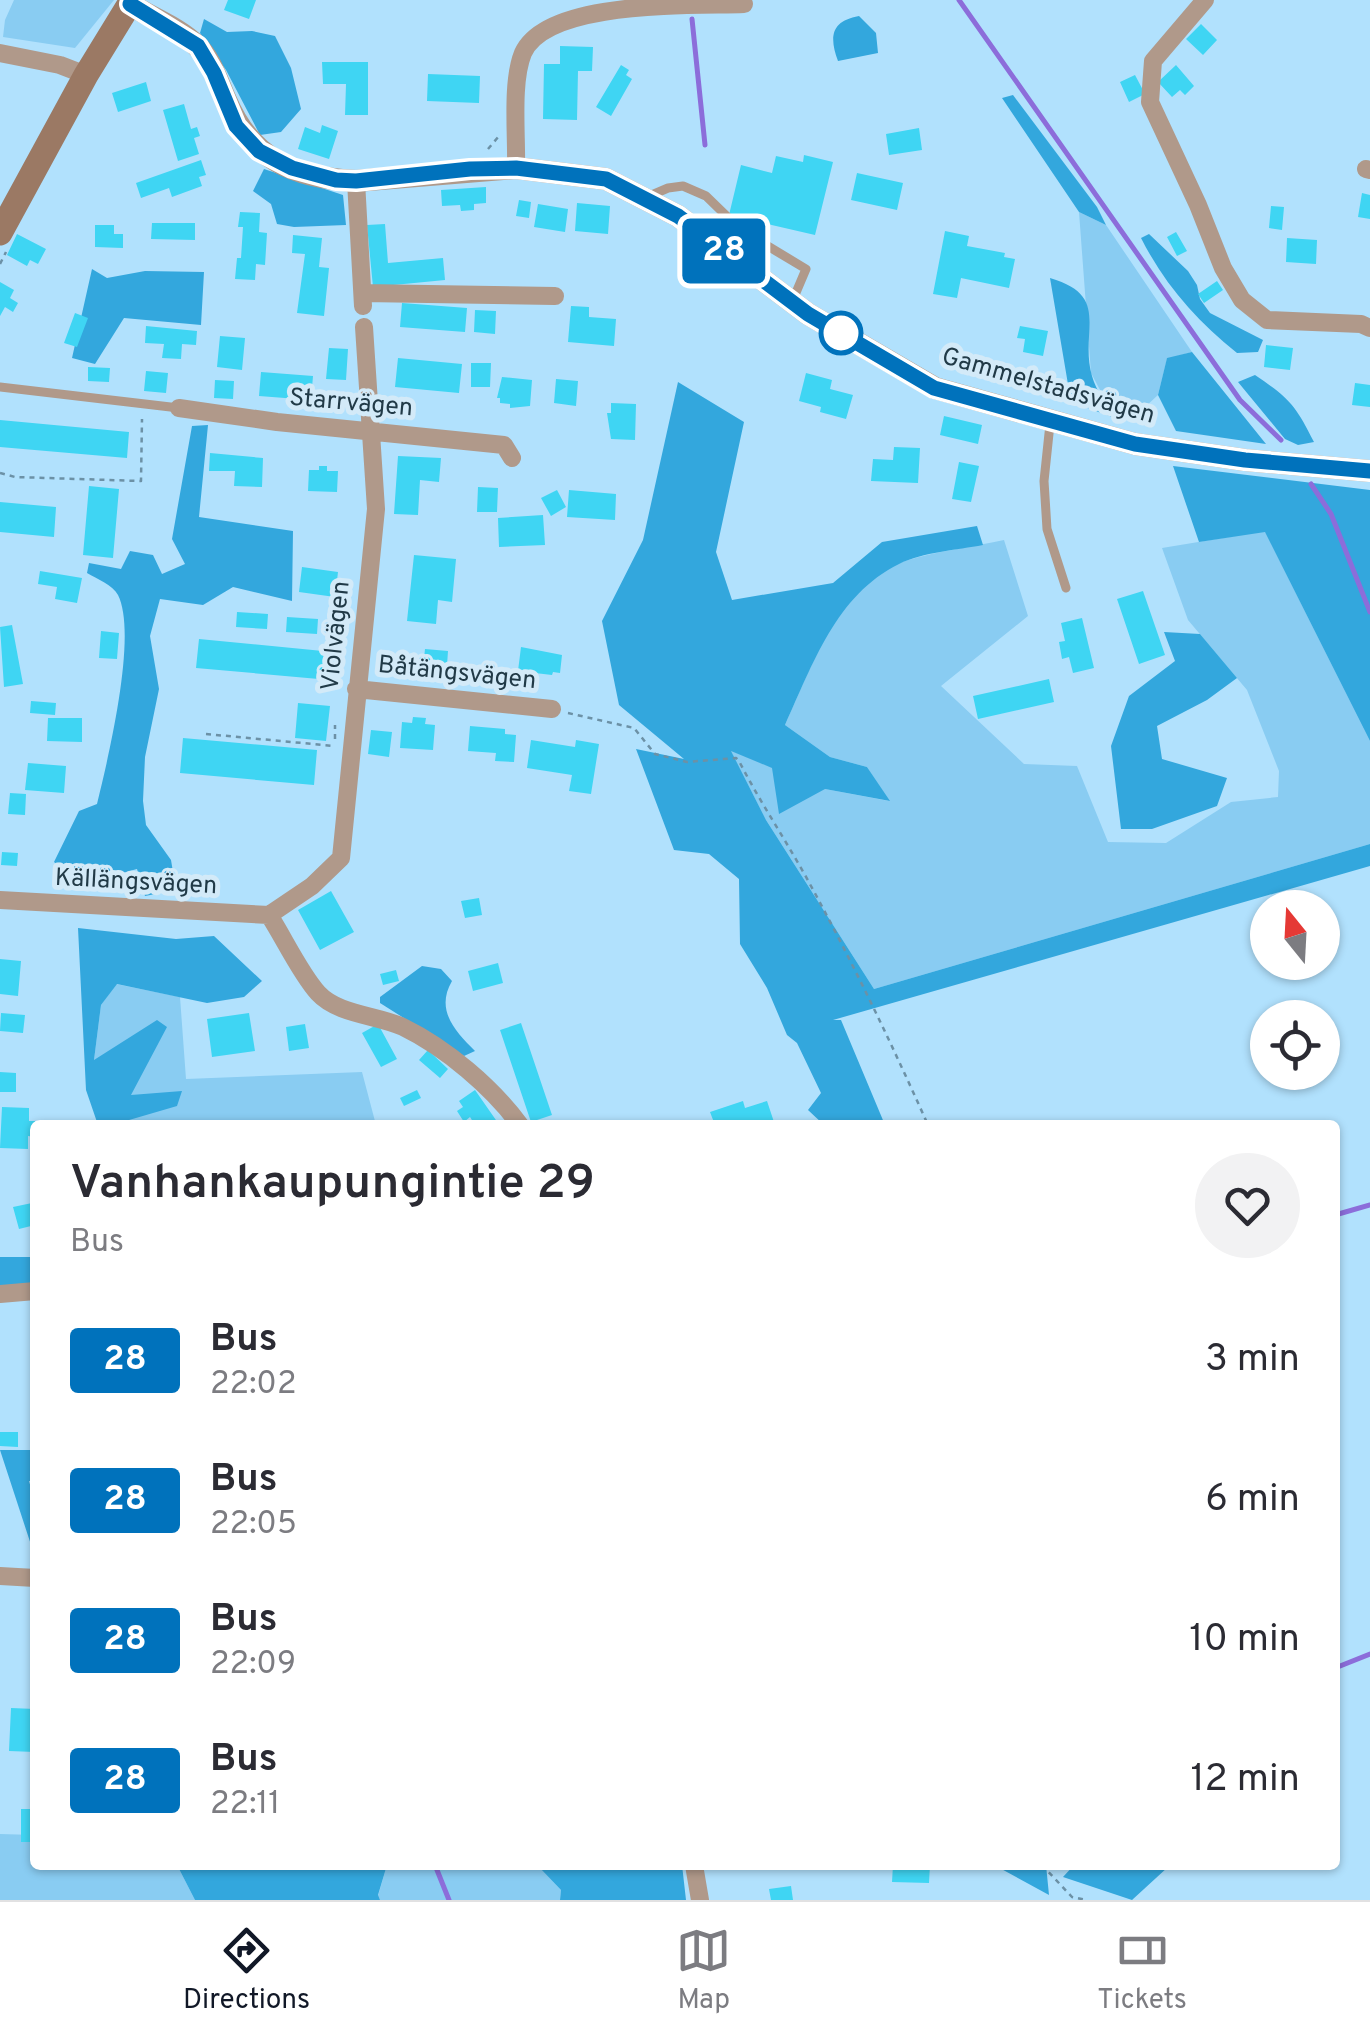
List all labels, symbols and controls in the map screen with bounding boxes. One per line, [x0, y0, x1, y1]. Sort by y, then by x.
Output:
line badge: 28 [679, 218, 769, 284]
text: 28 [702, 229, 746, 273]
unlabelled marker [820, 312, 862, 354]
street label: Gammelstadsvägen [938, 341, 1158, 433]
street label: Starrvägen [288, 383, 414, 425]
street label: Violvägen [315, 579, 359, 693]
street label: Båtängsvägen [376, 650, 538, 698]
street label: Källängsvägen [54, 863, 218, 903]
north arrow [1250, 890, 1340, 980]
map controls [1250, 890, 1340, 1090]
button: locate [1250, 1000, 1340, 1090]
button: heart [1195, 1153, 1300, 1258]
text: Vanhankaupungintie 29 [70, 1155, 595, 1215]
text: Bus [70, 1223, 124, 1263]
text: Bus [210, 1316, 277, 1365]
text: 3 min [1205, 1336, 1300, 1385]
text: 28 [103, 1338, 147, 1382]
text: 22:02 [210, 1365, 297, 1405]
text: Bus [210, 1456, 277, 1505]
text: 6 min [1205, 1476, 1300, 1525]
text: 28 [103, 1478, 147, 1522]
text: 22:05 [210, 1505, 297, 1545]
text: Bus [210, 1596, 277, 1645]
text: 10 min [1189, 1616, 1300, 1665]
text: 28 [103, 1618, 147, 1662]
text: 22:09 [210, 1645, 296, 1685]
text: Bus [210, 1736, 277, 1785]
text: 12 min [1190, 1756, 1300, 1805]
text: 28 [103, 1758, 147, 1802]
text: 22:11 [210, 1785, 280, 1825]
tab: Directions [183, 1923, 310, 2019]
tab: Map [676, 1923, 731, 2019]
tab: Tickets [1097, 1923, 1187, 2019]

